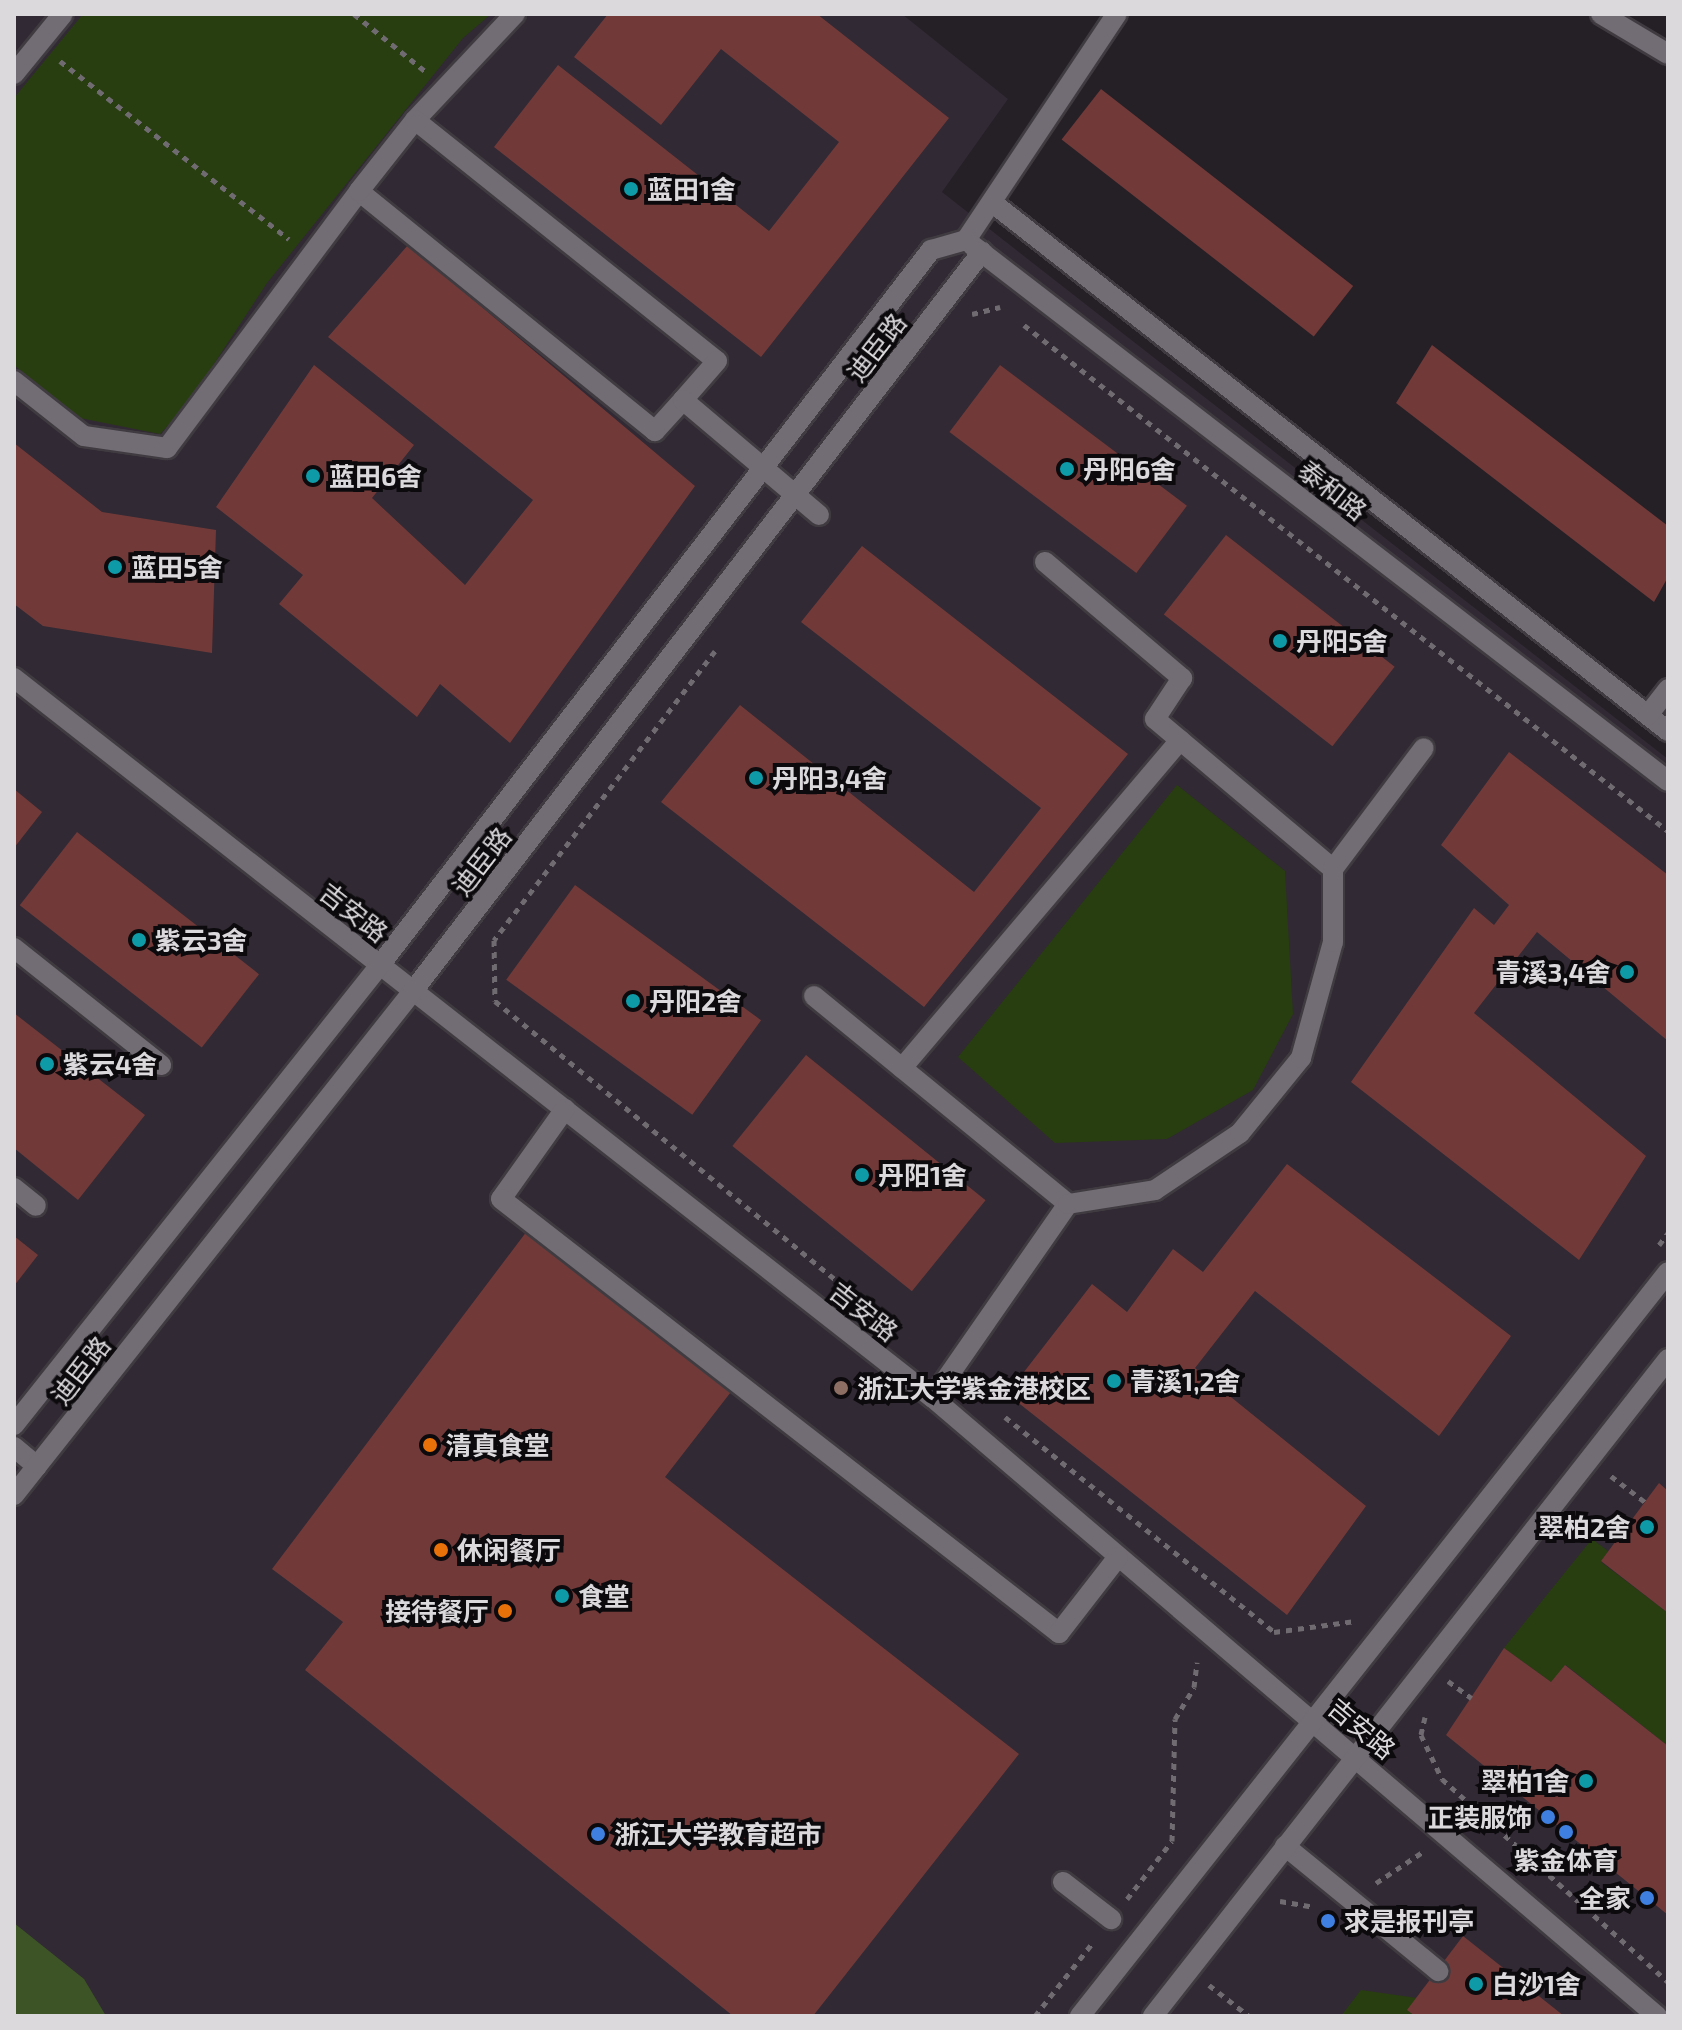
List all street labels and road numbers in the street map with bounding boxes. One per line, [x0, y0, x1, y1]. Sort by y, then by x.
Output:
street label: 迪臣路 [840, 307, 912, 387]
street label: 泰和路 [1293, 454, 1373, 526]
street label: 迪臣路 [445, 821, 517, 901]
street label: 吉安路 [314, 876, 394, 948]
street label: 吉安路 [824, 1275, 904, 1347]
street label: 迪臣路 [44, 1330, 116, 1410]
street label: 吉安路 [1322, 1691, 1402, 1765]

